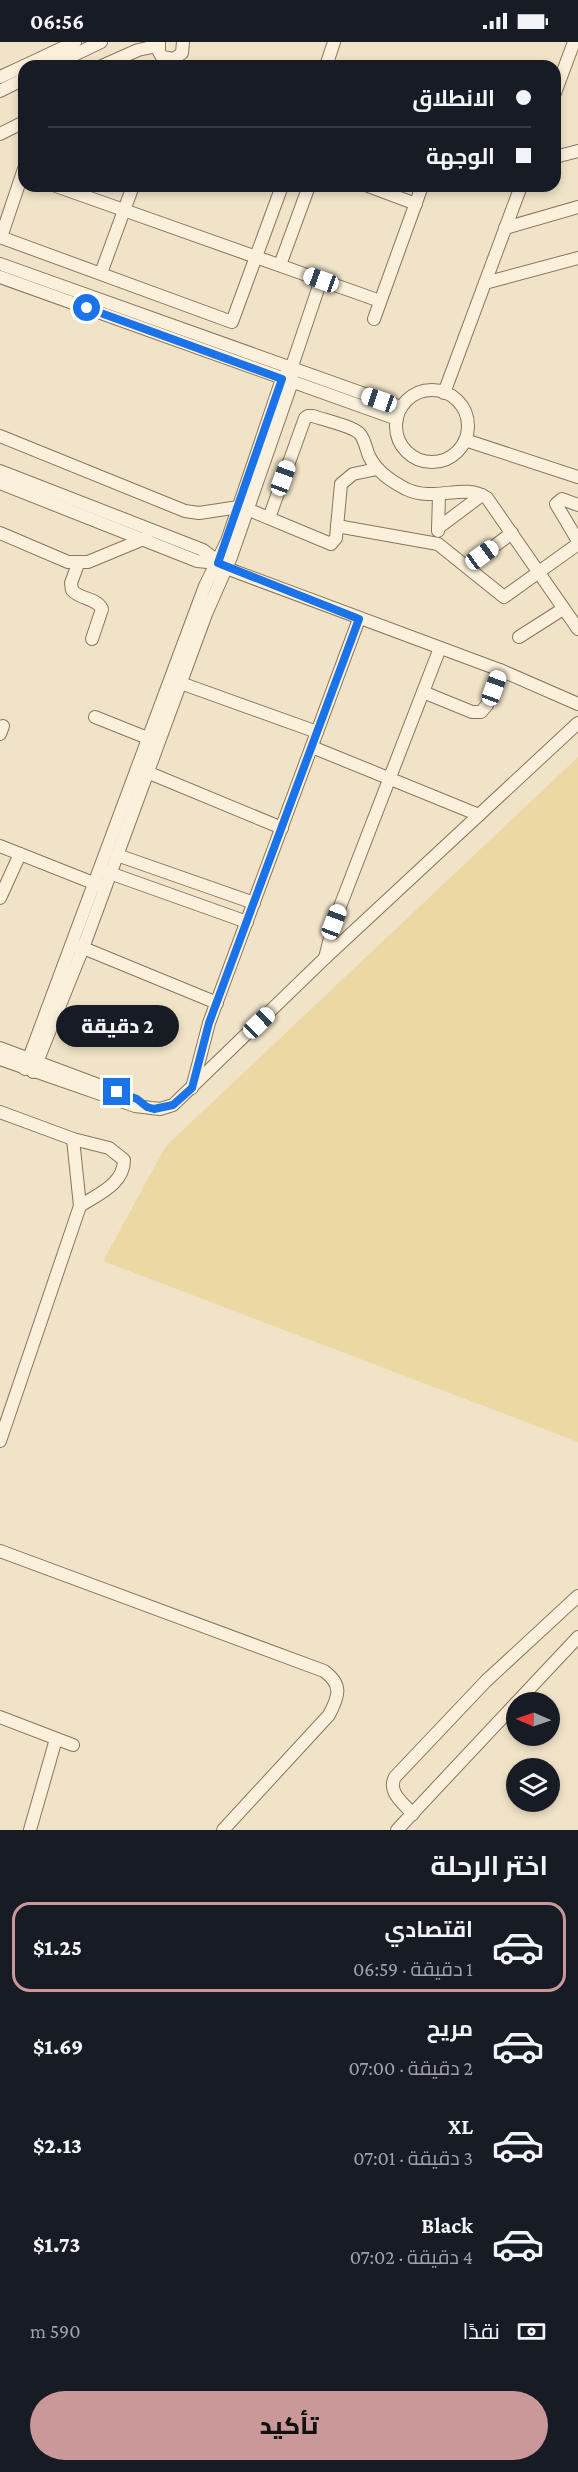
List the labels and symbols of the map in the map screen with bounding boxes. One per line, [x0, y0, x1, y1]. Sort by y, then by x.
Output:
car [301, 265, 341, 295]
route start [73, 294, 100, 321]
car [359, 386, 399, 414]
car [268, 458, 298, 498]
car [462, 537, 502, 573]
car [479, 668, 509, 708]
car [319, 902, 349, 942]
car [240, 1004, 278, 1042]
callout: 2 دقيقة [56, 1005, 178, 1047]
route end [103, 1078, 130, 1105]
north arrow [506, 1692, 560, 1746]

